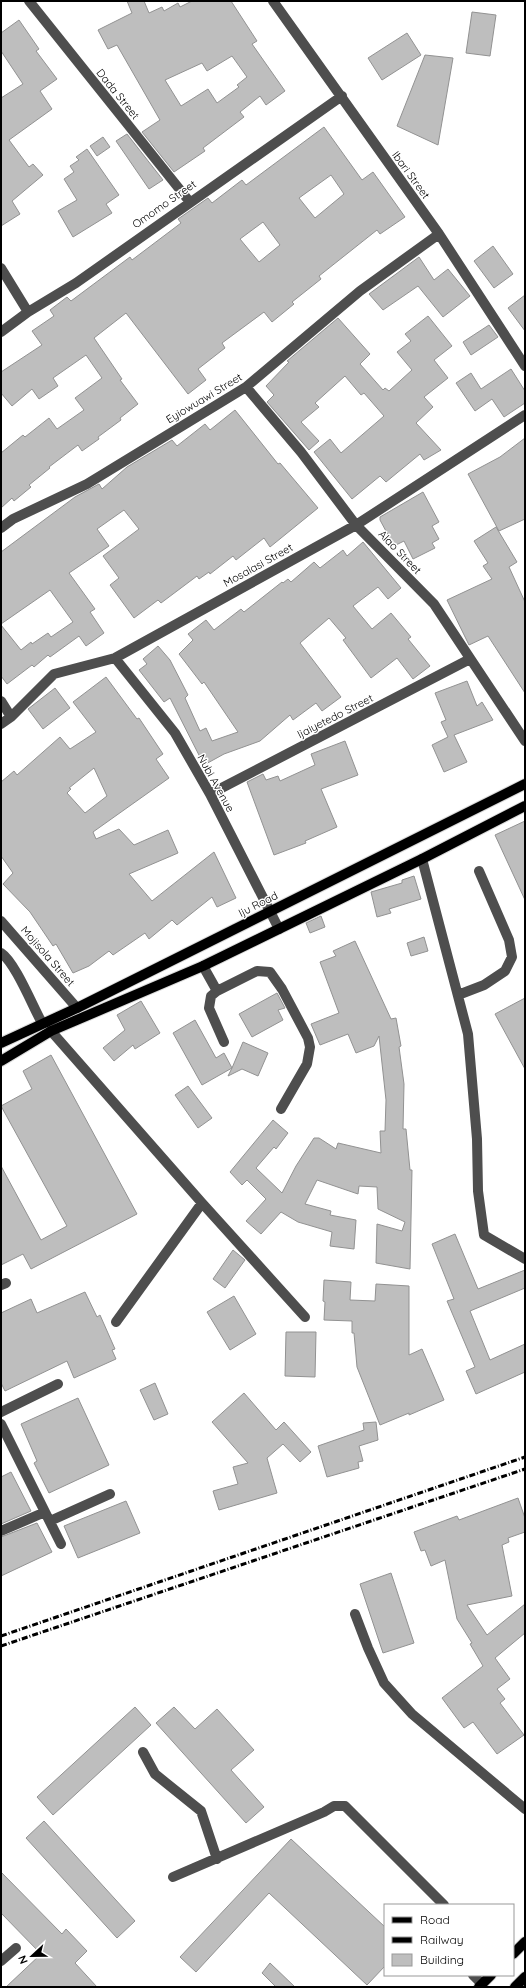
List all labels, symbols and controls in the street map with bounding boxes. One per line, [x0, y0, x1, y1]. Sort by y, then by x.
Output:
street label: Dada Street [93, 66, 143, 122]
street label: Ibari Street [389, 148, 433, 202]
street label: Omomo Street [129, 177, 199, 231]
street label: Eyiowuawi Street [163, 370, 245, 426]
street label: Alao Street [376, 527, 425, 577]
street label: Mosalasi Street [221, 540, 295, 590]
street label: Ijaiyetedo Street [295, 691, 376, 741]
street label: Nubi Avenue [194, 752, 238, 814]
street label: Iju Road [236, 888, 280, 920]
street label: Mojisola Street [18, 923, 78, 989]
legend [384, 1904, 514, 1976]
text: Road [420, 1912, 450, 1927]
text: Railway [420, 1932, 464, 1947]
north arrow [12, 1936, 52, 1976]
text: Building [420, 1952, 464, 1967]
text: N [15, 1953, 31, 1966]

